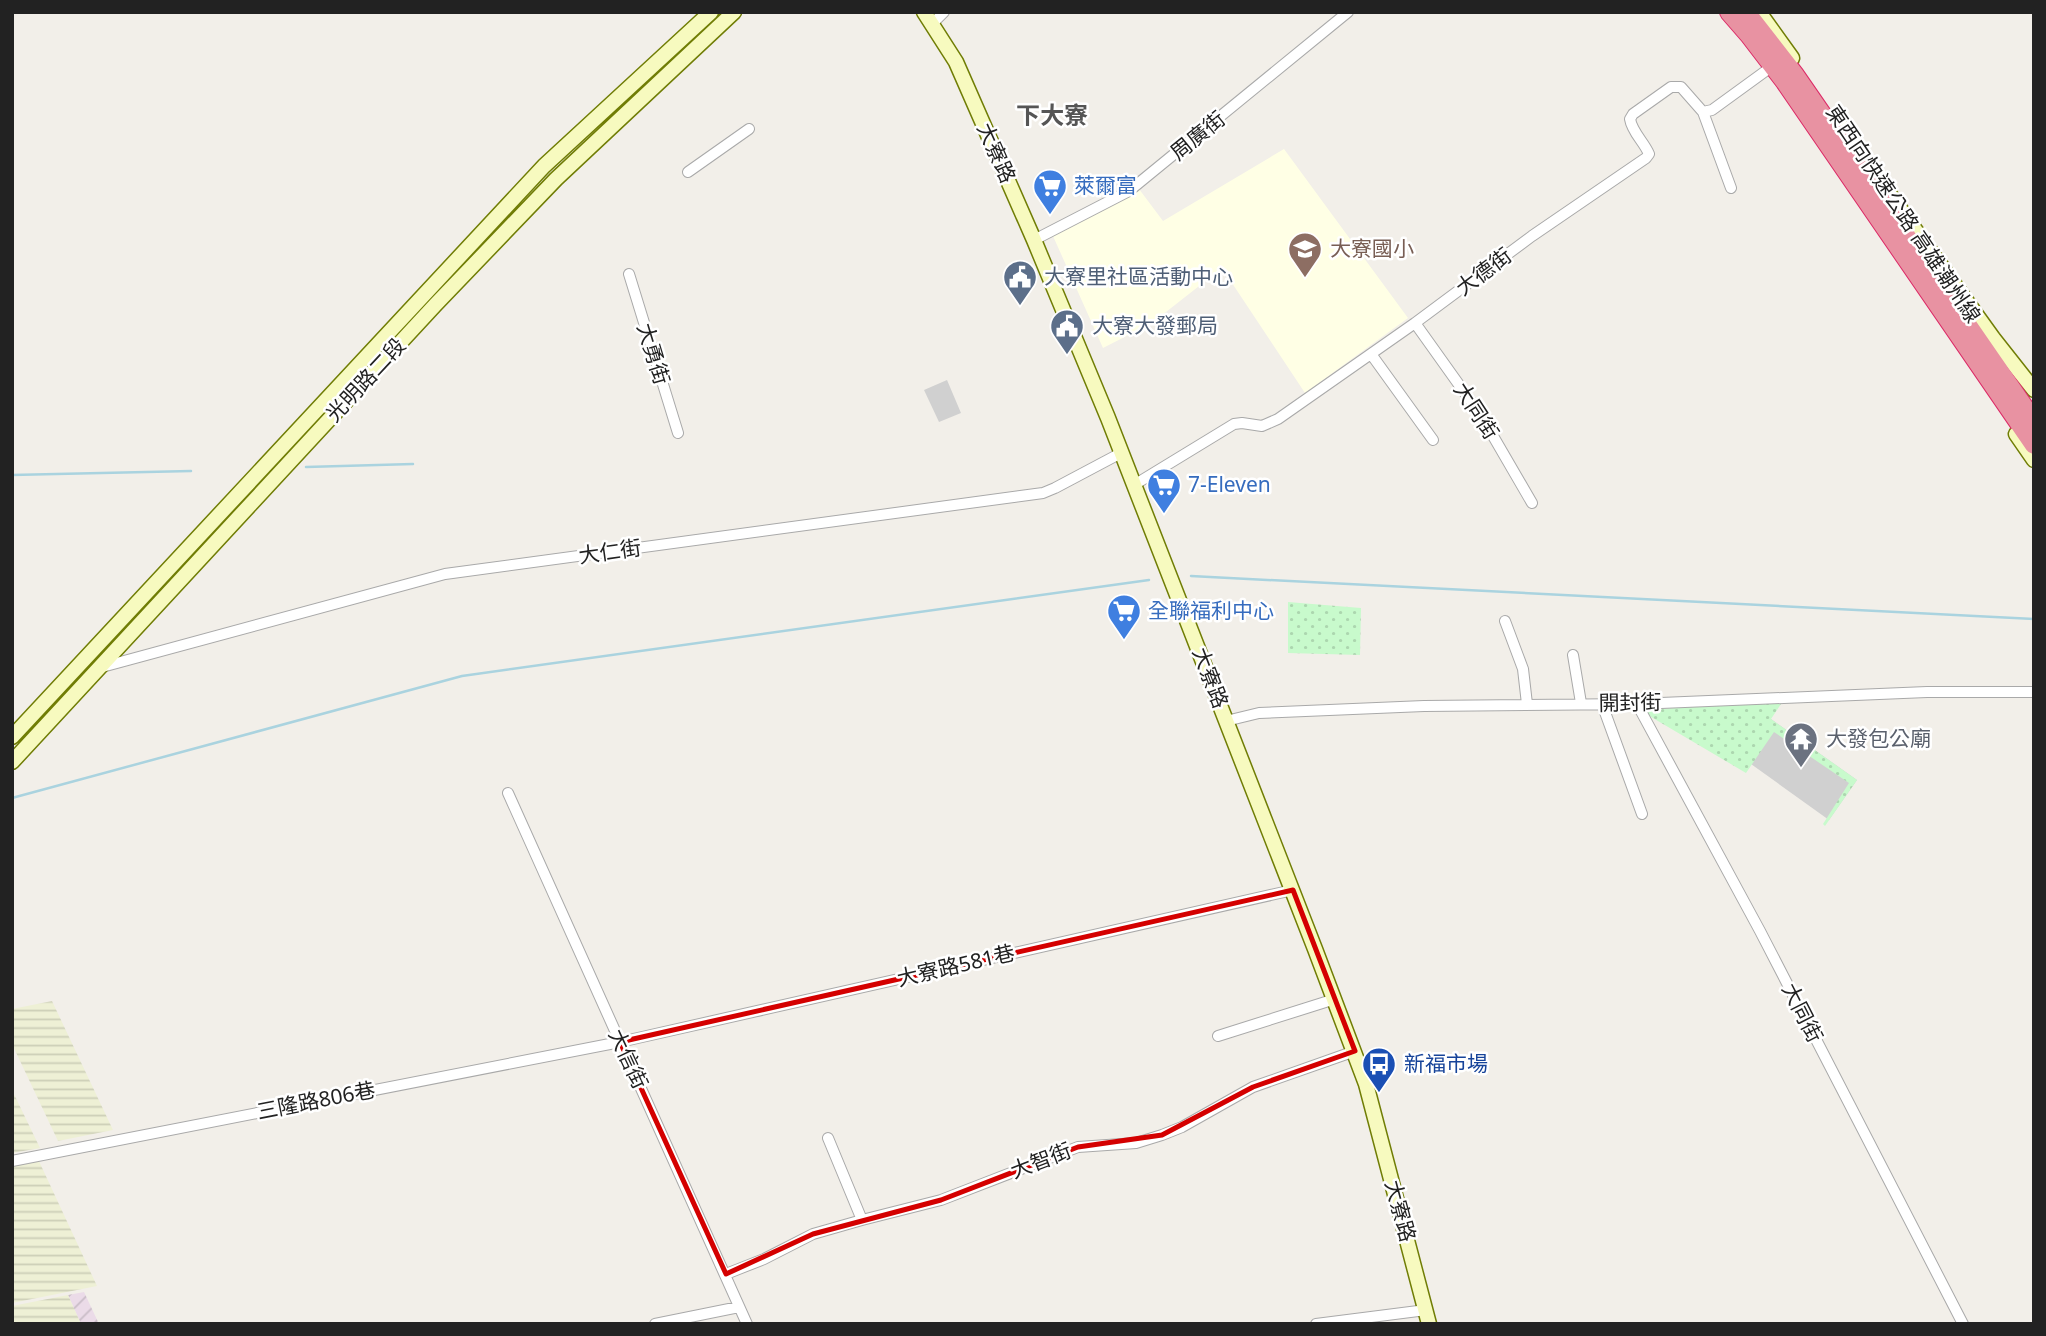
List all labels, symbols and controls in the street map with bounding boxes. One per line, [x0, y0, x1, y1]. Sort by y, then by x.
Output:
district label: 下大寮 [1016, 98, 1088, 131]
street label: 東西向快速公路 高雄潮州線 [1820, 99, 1987, 328]
street label: 周廣街 [1164, 105, 1231, 166]
street label: 大寮路 [971, 118, 1023, 187]
supermarket icon: 萊爾富 [1031, 167, 1069, 216]
place label: 萊爾富 [1074, 171, 1137, 199]
school or university icon: 大寮國小 [1286, 230, 1324, 279]
place label: 大寮國小 [1330, 234, 1414, 262]
street label: 大德街 [1450, 241, 1517, 301]
public building icon: 大寮里社區活動中心 [1001, 258, 1039, 307]
place label: 大寮里社區活動中心 [1044, 262, 1233, 290]
public building icon: 大寮大發郵局 [1048, 307, 1086, 356]
place label: 大寮大發郵局 [1092, 311, 1218, 339]
street label: 大勇街 [631, 319, 677, 388]
street label: 光明路二段 [319, 331, 411, 427]
street label: 大同街 [1448, 376, 1506, 444]
supermarket icon: 7-Eleven [1145, 466, 1183, 515]
place label: 7-Eleven [1188, 470, 1271, 498]
street label: 大仁街 [577, 533, 643, 569]
supermarket icon: 全聯福利中心 [1105, 592, 1143, 641]
place label: 全聯福利中心 [1148, 596, 1274, 624]
street label: 大寮路 [1187, 643, 1235, 712]
street label: 開封街 [1598, 687, 1662, 717]
temple icon: 大發包公廟 [1782, 720, 1820, 769]
place label: 大發包公廟 [1826, 724, 1931, 752]
street label: 大寮路581巷 [894, 938, 1017, 992]
street label: 大同街 [1776, 978, 1830, 1047]
street label: 大信街 [603, 1024, 655, 1093]
bus stop icon: 新福市場 [1360, 1045, 1398, 1094]
place label: 新福市場 [1404, 1049, 1488, 1077]
street label: 三隆路806巷 [254, 1075, 377, 1125]
street label: 大智街 [1006, 1136, 1075, 1184]
street label: 大寮路 [1379, 1177, 1423, 1245]

